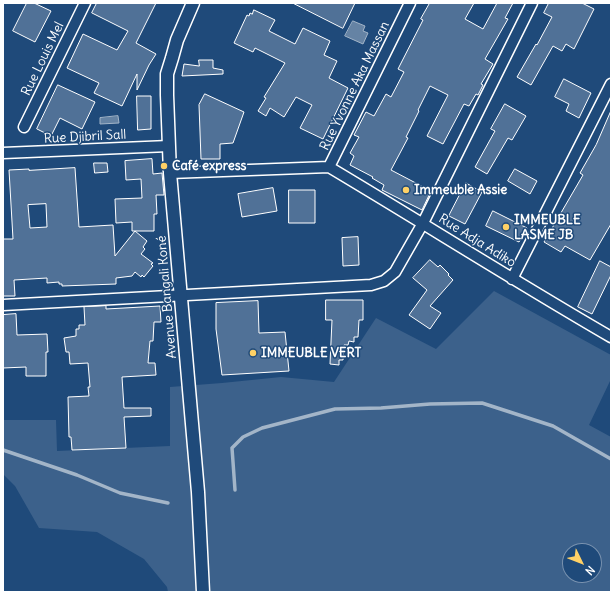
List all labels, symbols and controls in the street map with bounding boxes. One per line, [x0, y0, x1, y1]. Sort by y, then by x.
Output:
street label: Rue Yvonne Aka Massan [317, 19, 393, 153]
street label: Rue Louis Mel [18, 20, 68, 98]
street label: Rue Djibril Sall [43, 127, 127, 147]
place label: Café express [172, 158, 246, 174]
marker: Café express [159, 161, 169, 171]
place label: Immeuble Assie [414, 182, 507, 198]
marker: Immeuble Assie [401, 185, 411, 195]
street label: Rue Adja Adiko [436, 211, 518, 271]
place label: IMMEUBLE LASME JB [514, 212, 581, 243]
marker: IMMEUBLE LASME JB [501, 222, 511, 232]
street label: Avenue Bangali Koné [154, 235, 180, 359]
place label: IMMEUBLE VERT [261, 345, 361, 361]
marker: IMMEUBLE VERT [248, 348, 258, 358]
north arrow [562, 543, 602, 583]
text: N [582, 563, 598, 578]

